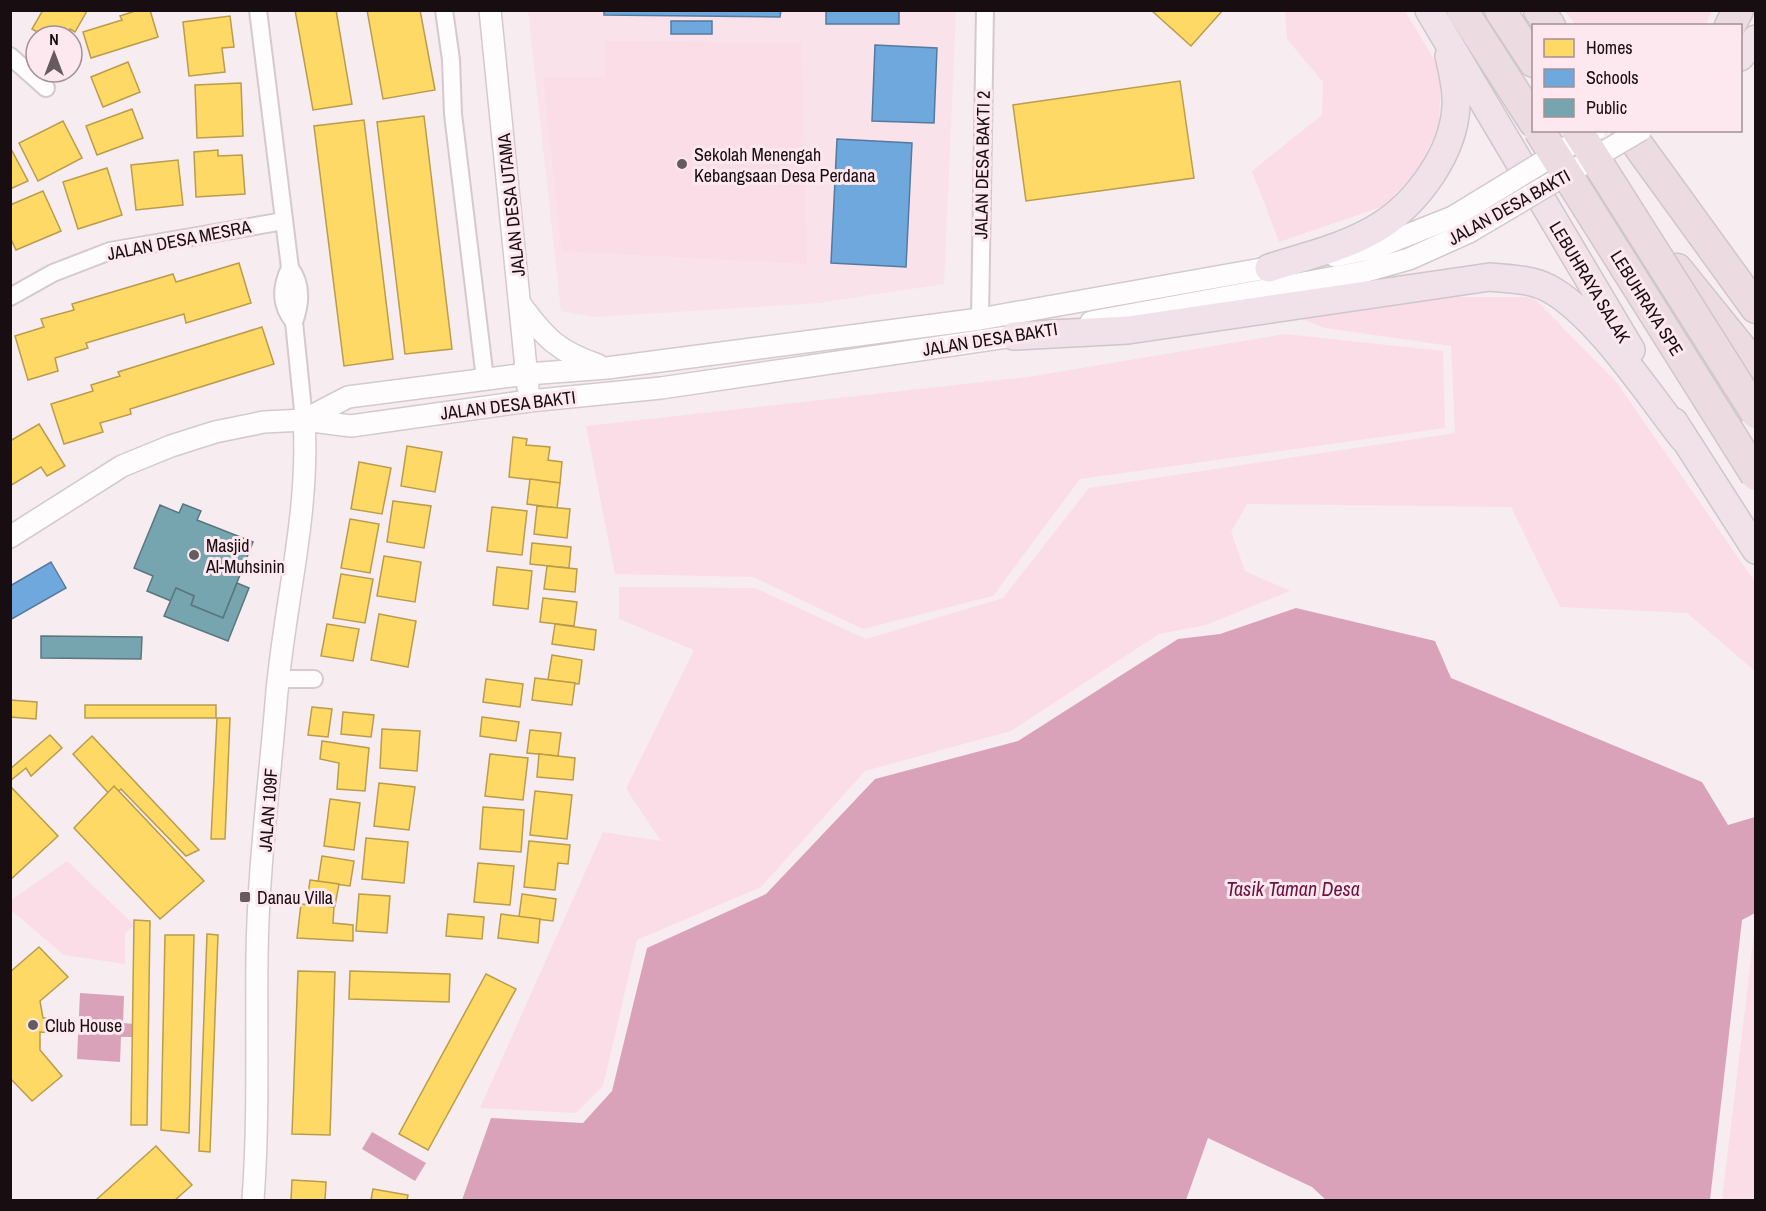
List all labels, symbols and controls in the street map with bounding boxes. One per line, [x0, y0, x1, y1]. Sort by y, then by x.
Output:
north arrow [24, 24, 84, 84]
legend [1532, 24, 1742, 132]
text: N [49, 28, 59, 50]
text: Homes [1586, 35, 1633, 60]
text: Schools [1586, 65, 1639, 90]
street label: JALAN DESA BAKTI 2 [968, 91, 996, 239]
text: Public [1586, 95, 1627, 120]
street label: JALAN DESA UTAMA [491, 132, 531, 278]
place label: Sekolah Menengah Kebangsaan Desa Perdana [694, 142, 875, 188]
marker: Sekolah Menengah Kebangsaan Desa Perdana [675, 157, 689, 171]
street label: JALAN DESA BAKTI [1443, 163, 1575, 251]
street label: JALAN DESA MESRA [105, 214, 253, 266]
street label: LEBUHRAYA SALAK [1544, 216, 1636, 348]
street label: LEBUHRAYA SPE [1605, 245, 1689, 361]
street label: JALAN DESA BAKTI [921, 316, 1059, 362]
street label: JALAN DESA BAKTI [439, 384, 577, 426]
place label: Masjid Al-Muhsinin [205, 533, 285, 579]
marker: Masjid Al-Muhsinin [187, 548, 201, 562]
street label: JALAN 109F [253, 767, 283, 853]
water label: Tasik Taman Desa [1226, 875, 1360, 902]
place label: Danau Villa [257, 885, 333, 910]
marker: Danau Villa [238, 890, 252, 904]
place label: Club House [45, 1013, 122, 1038]
marker: Club House [26, 1018, 40, 1032]

